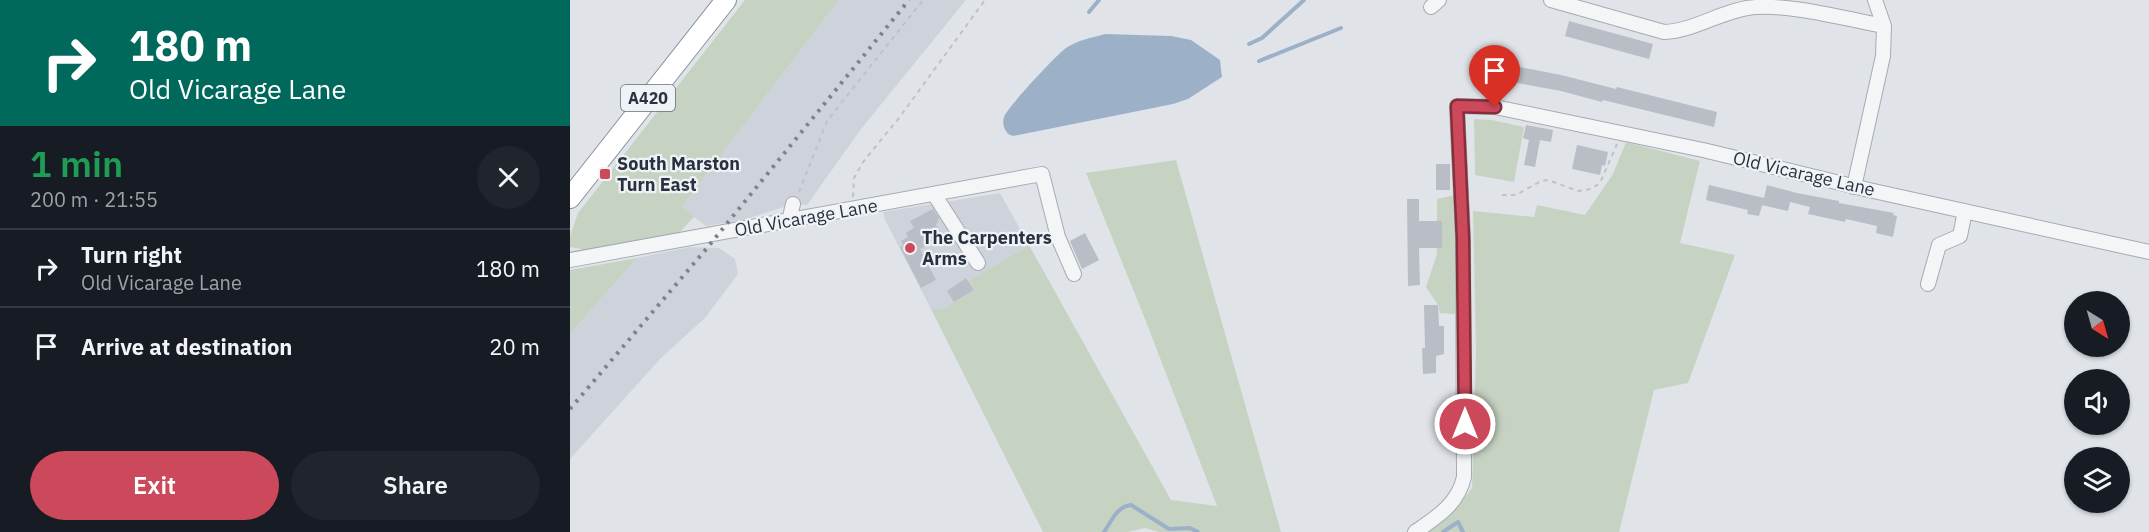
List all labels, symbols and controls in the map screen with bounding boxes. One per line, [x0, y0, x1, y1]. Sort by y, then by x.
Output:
text: 180 m [129, 18, 252, 73]
icon: right [30, 24, 108, 102]
pin [1469, 45, 1520, 107]
icon: arrive [1478, 54, 1511, 87]
text: Old Vicarage Lane [129, 71, 346, 106]
road number: A420 [621, 85, 675, 111]
text: 1 min [30, 140, 123, 187]
button: close [477, 146, 540, 209]
street label: Old Vicarage Lane [1731, 146, 1877, 201]
place label: South Marston Turn East [617, 152, 740, 196]
marker: South Marston Turn East [598, 167, 612, 181]
text: 200 m · 21:55 [30, 186, 158, 213]
street label: Old Vicarage Lane [733, 194, 879, 241]
place label: The Carpenters Arms [922, 226, 1052, 270]
text: Turn right [81, 240, 182, 269]
marker: The Carpenters Arms [903, 241, 917, 255]
icon: right [30, 252, 63, 285]
text: 180 m [476, 254, 540, 283]
text: Old Vicarage Lane [81, 269, 242, 296]
north arrow [2064, 291, 2130, 357]
map controls [2064, 291, 2130, 513]
icon: arrive [30, 330, 63, 363]
text: Arrive at destination [81, 332, 292, 361]
text: 20 m [489, 332, 540, 361]
button: sound [2064, 369, 2130, 435]
position arrow [1433, 392, 1497, 456]
button: layers [2064, 447, 2130, 513]
button: Exit [30, 451, 279, 520]
button: Share [291, 451, 540, 520]

